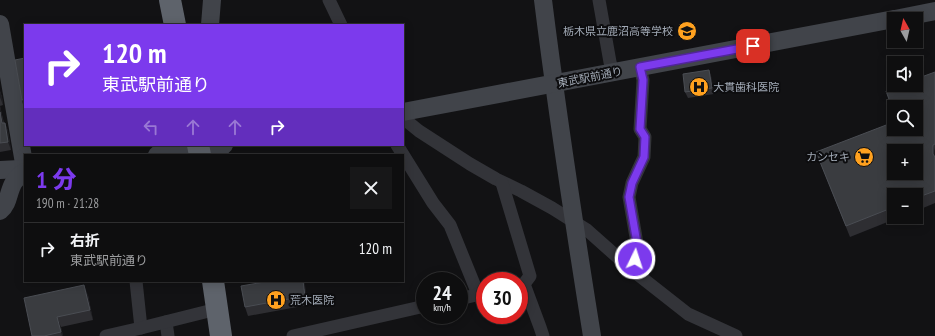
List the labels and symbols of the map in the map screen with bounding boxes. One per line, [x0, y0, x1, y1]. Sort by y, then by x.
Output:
north arrow [887, 12, 923, 48]
school or university icon: 栃木県立鹿沼高等学校 [676, 20, 698, 42]
place label: 栃木県立鹿沼高等学校 [563, 24, 673, 38]
pin [736, 29, 770, 63]
street label: 東武駅前通り [556, 64, 624, 90]
hospital icon: 大貫歯科医院 [688, 76, 710, 98]
place label: 大貫歯科医院 [713, 80, 779, 94]
supermarket icon: カンセキ [853, 146, 875, 168]
place label: カンセキ [806, 150, 850, 164]
position arrow [614, 238, 656, 280]
speed limit sign: 30 [476, 272, 528, 324]
hospital icon: 荒木医院 [265, 289, 287, 311]
place label: 荒木医院 [290, 293, 334, 307]

